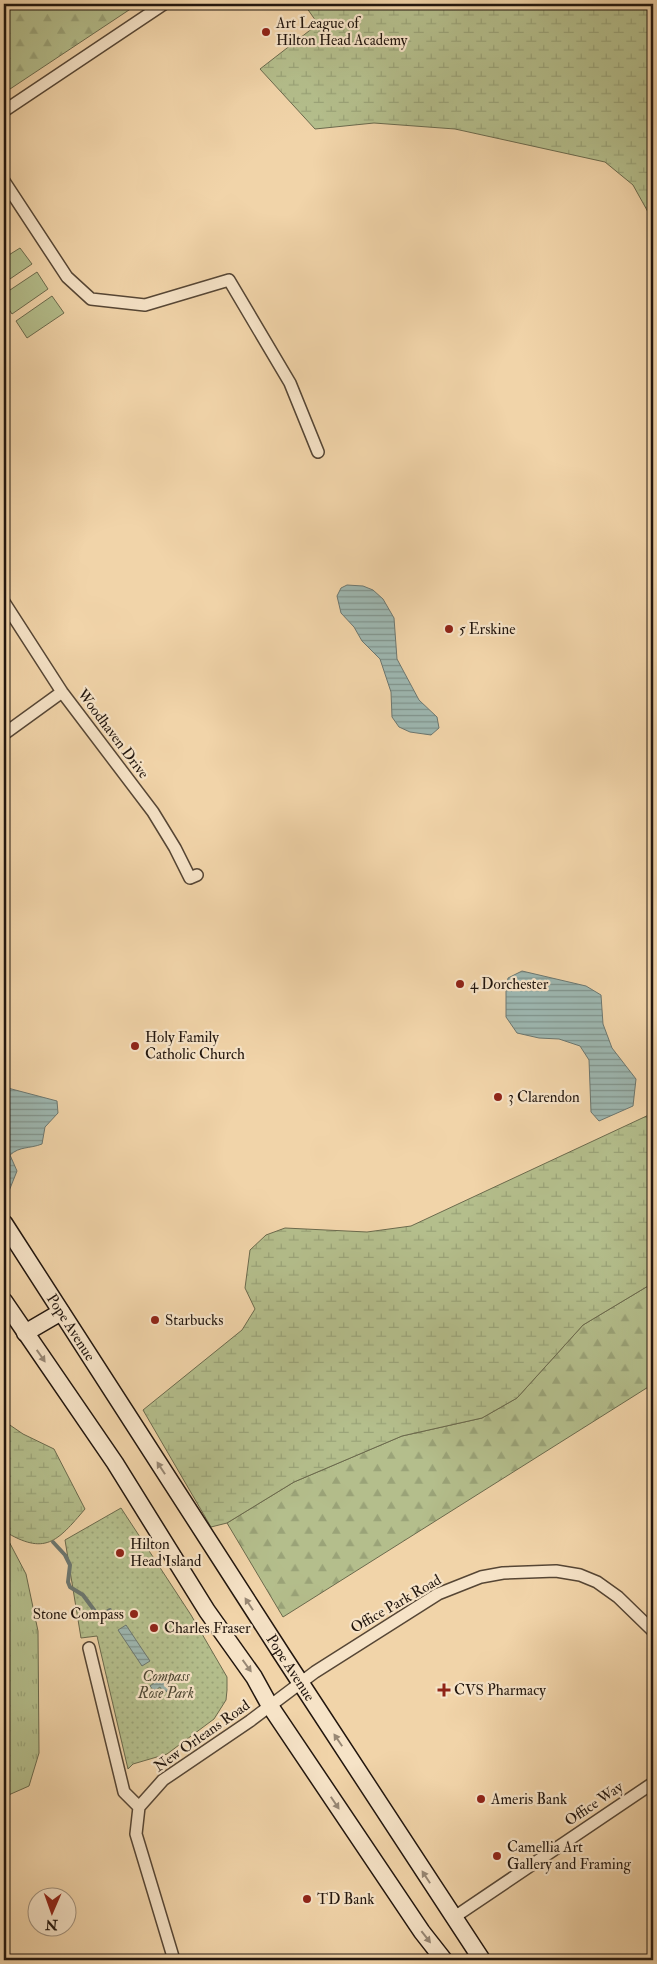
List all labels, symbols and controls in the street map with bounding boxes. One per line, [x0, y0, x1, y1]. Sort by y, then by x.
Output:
place label: Art League of Hilton Head Academy [275, 14, 408, 50]
marker: Art League of Hilton Head Academy [260, 26, 272, 38]
place label: 5 Erskine [459, 620, 515, 639]
marker: 5 Erskine [443, 623, 455, 635]
street label: Woodhaven Drive [72, 685, 153, 783]
place label: 4 Dorchester [470, 975, 549, 994]
marker: 4 Dorchester [454, 978, 466, 990]
place label: Holy Family Catholic Church [145, 1028, 245, 1064]
marker: Holy Family Catholic Church [129, 1040, 141, 1052]
place label: 3 Clarendon [508, 1088, 580, 1107]
marker: 3 Clarendon [492, 1091, 504, 1103]
street label: Pope Avenue [43, 1290, 100, 1364]
place label: Starbucks [165, 1311, 223, 1330]
marker: Starbucks [149, 1314, 161, 1326]
one-way arrow [36, 1349, 46, 1363]
one-way arrow [156, 1461, 166, 1474]
place label: Hilton Head Island [130, 1535, 202, 1571]
marker: Hilton Head Island [114, 1547, 126, 1559]
street label: Office Park Road [347, 1570, 445, 1638]
one-way arrow [244, 1598, 254, 1611]
place label: Stone Compass [33, 1605, 124, 1625]
marker: Stone Compass [128, 1608, 140, 1620]
place label: Charles Fraser [164, 1619, 251, 1638]
marker: Charles Fraser [148, 1622, 160, 1634]
street label: Pope Avenue [262, 1631, 319, 1705]
one-way arrow [241, 1659, 252, 1672]
park label: Compass Rose Park [137, 1667, 194, 1703]
place label: CVS Pharmacy [454, 1681, 546, 1700]
marker: CVS Pharmacy [438, 1684, 450, 1696]
street label: New Orleans Road [150, 1695, 254, 1776]
one-way arrow [333, 1734, 343, 1747]
street label: Office Way [561, 1777, 627, 1830]
place label: Ameris Bank [490, 1790, 567, 1809]
marker: Ameris Bank [475, 1793, 487, 1805]
one-way arrow [330, 1796, 340, 1809]
place label: Camellia Art Gallery and Framing [507, 1838, 632, 1874]
marker: Camellia Art Gallery and Framing [491, 1850, 503, 1862]
one-way arrow [422, 1870, 431, 1883]
north arrow [28, 1886, 78, 1936]
place label: TD Bank [317, 1890, 374, 1909]
marker: TD Bank [301, 1893, 313, 1905]
text: N [45, 1916, 59, 1933]
one-way arrow [421, 1930, 431, 1944]

